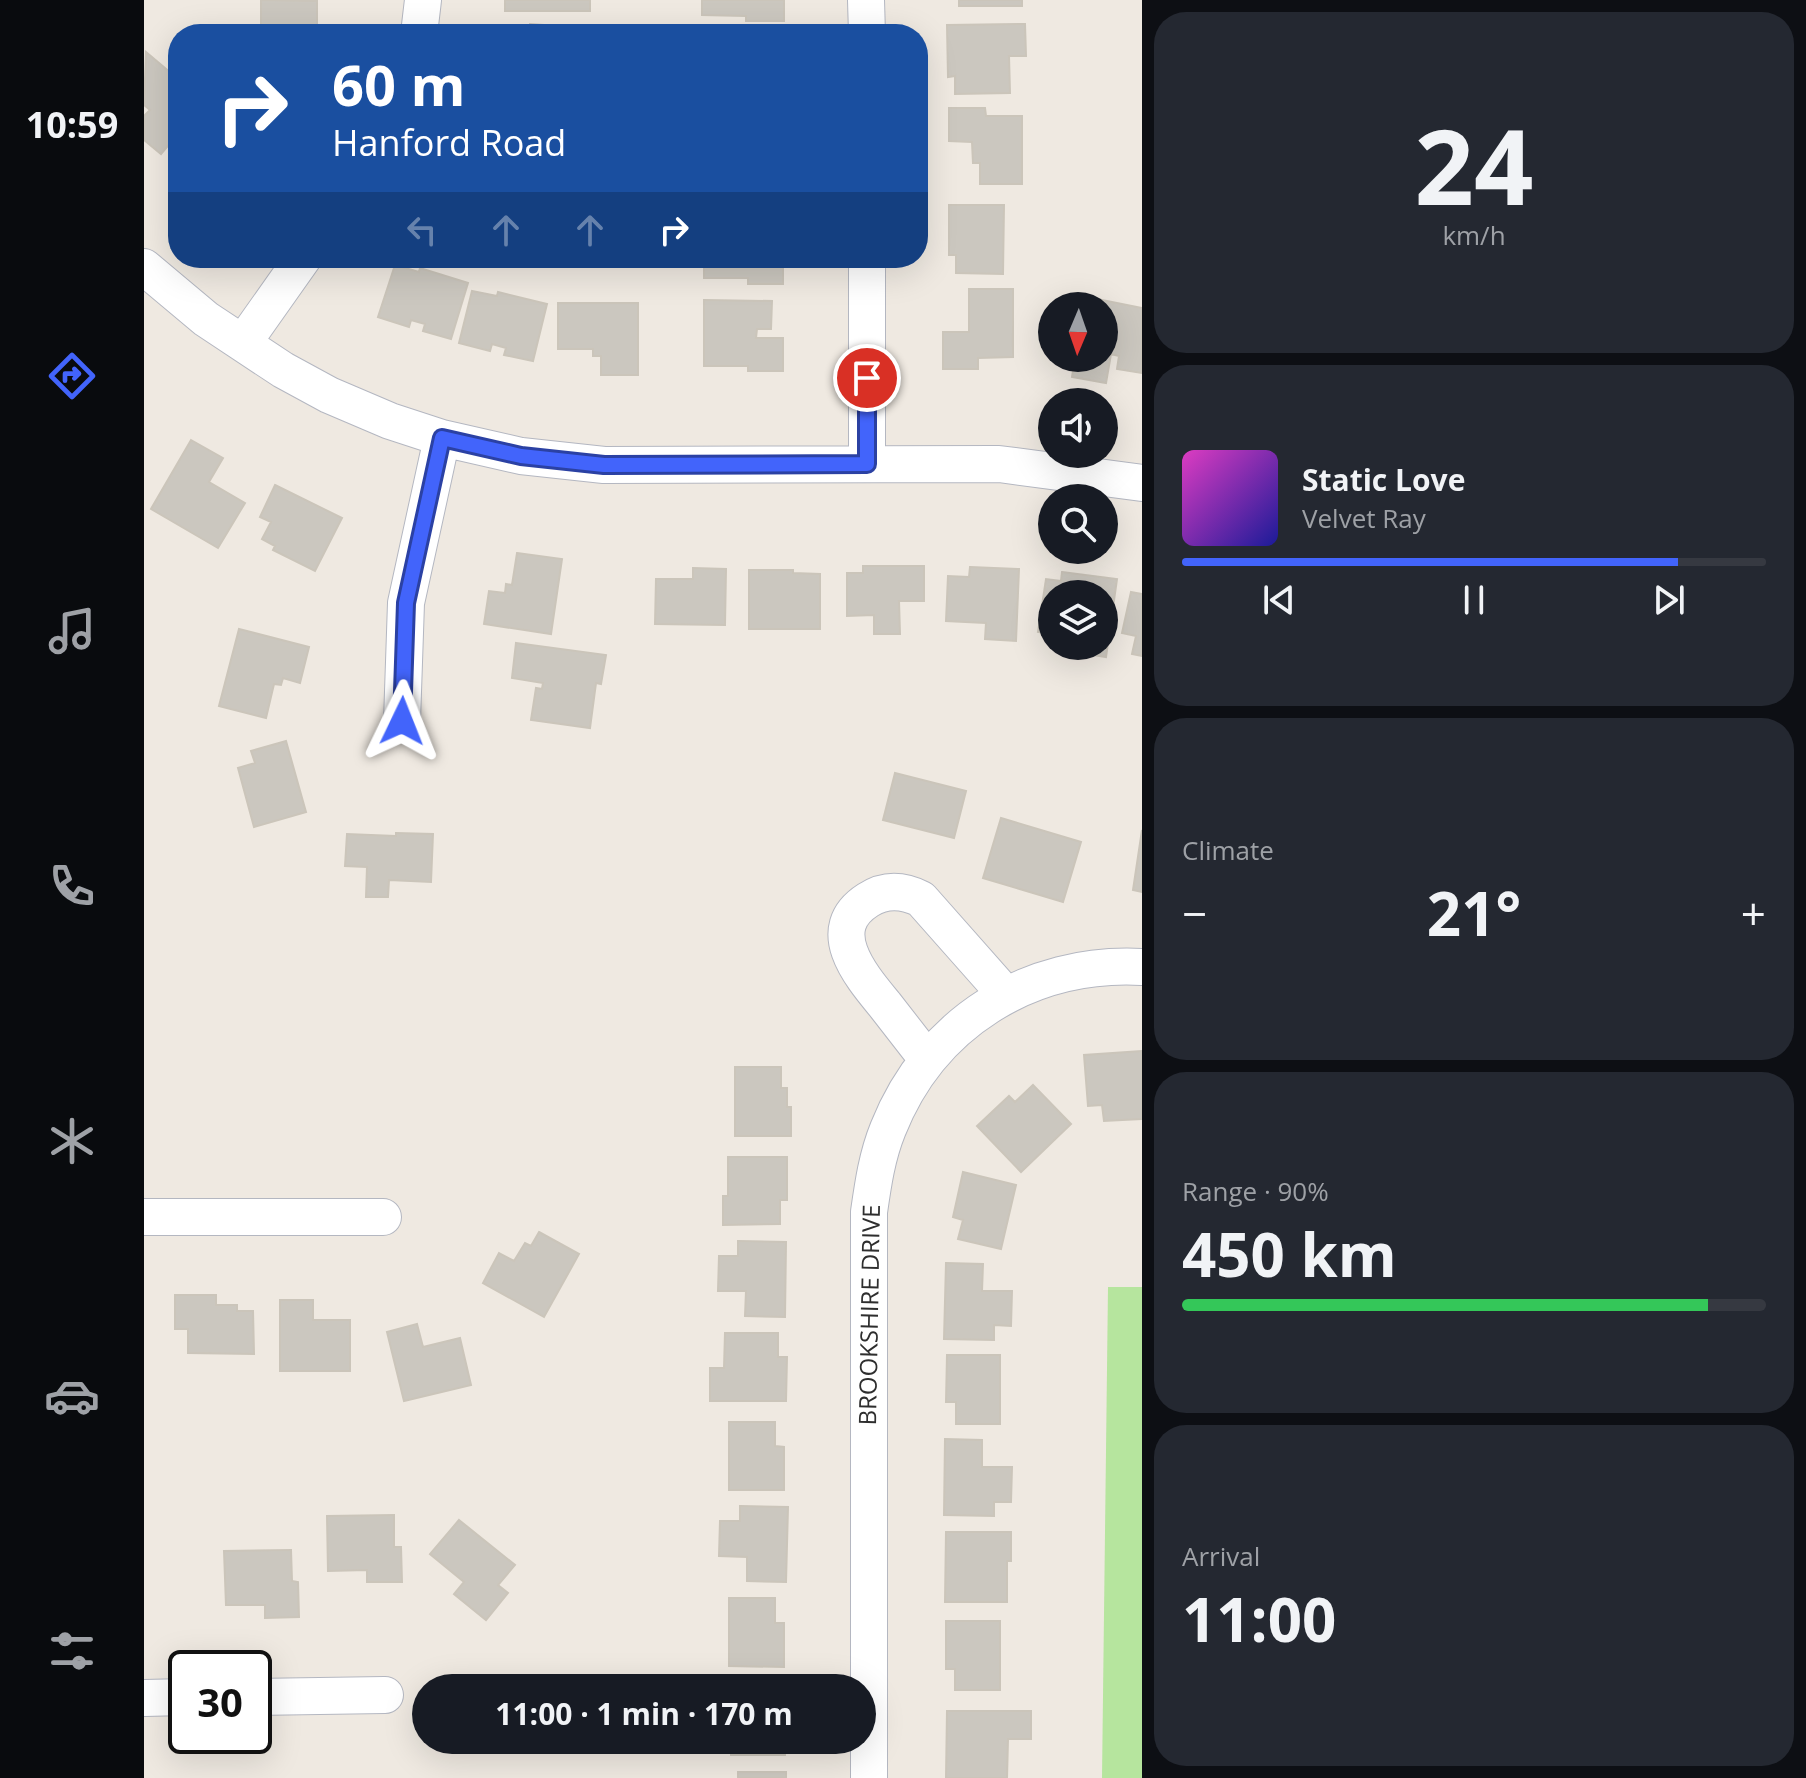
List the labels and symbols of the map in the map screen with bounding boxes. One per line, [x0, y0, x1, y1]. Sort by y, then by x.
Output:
north arrow [1038, 292, 1118, 372]
pin [833, 344, 901, 412]
position arrow [360, 679, 444, 763]
street label: BROOKSHIRE DRIVE [850, 1204, 887, 1426]
speed limit sign: 30 [168, 1650, 272, 1754]

